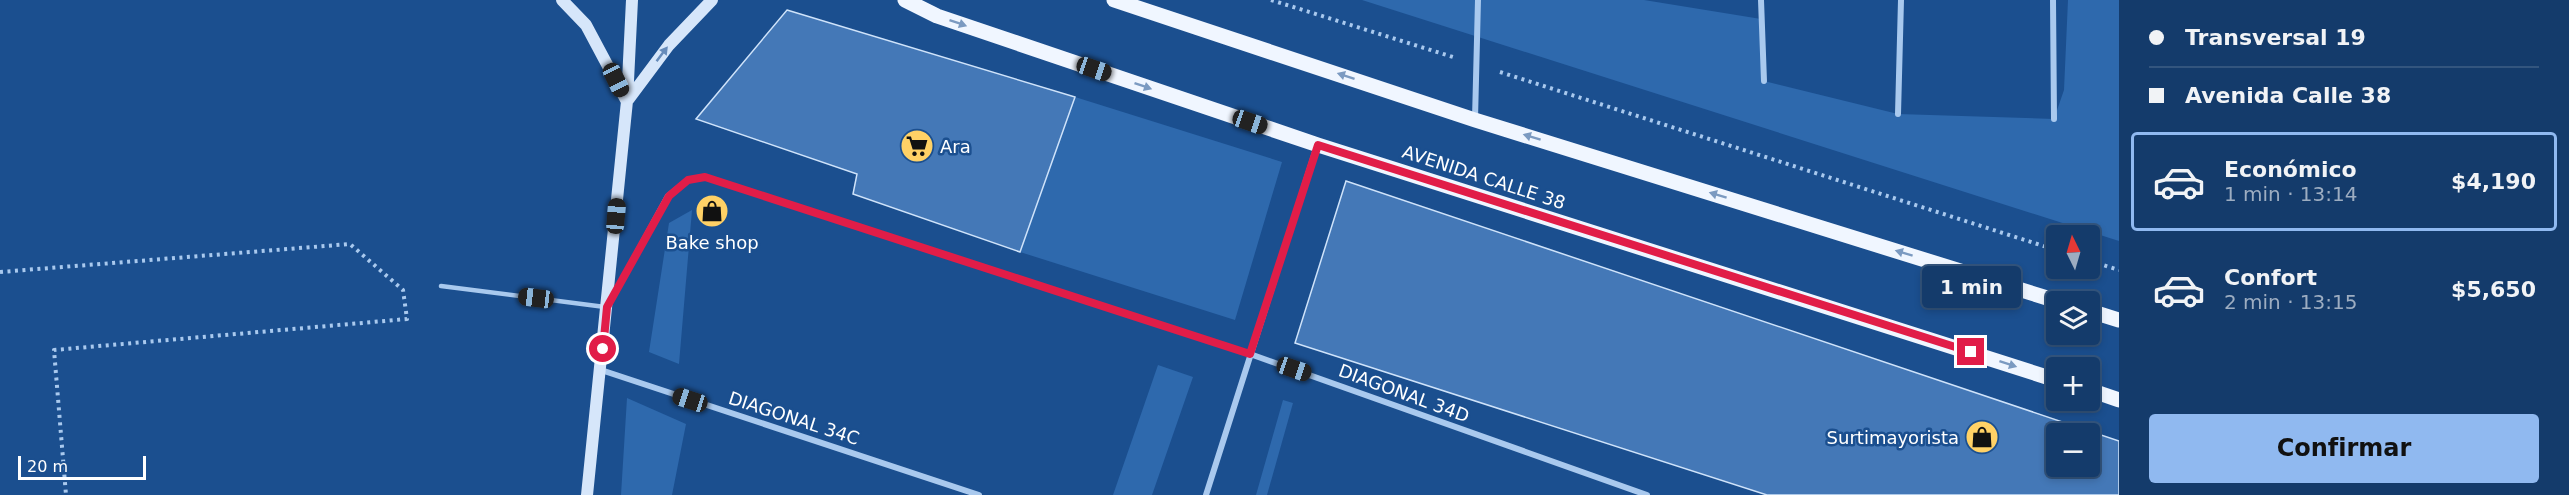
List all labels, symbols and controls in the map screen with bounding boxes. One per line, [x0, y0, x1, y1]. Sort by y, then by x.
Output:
one-way arrow [949, 19, 967, 28]
text: Transversal 19 [2185, 25, 2366, 50]
one-way arrow [656, 47, 668, 63]
car [1074, 55, 1114, 83]
car [600, 60, 632, 100]
one-way arrow [1337, 71, 1355, 81]
one-way arrow [1134, 81, 1152, 91]
text: Avenida Calle 38 [2185, 83, 2391, 108]
car [1230, 108, 1270, 136]
supermarket icon: Ara [899, 128, 935, 164]
one-way arrow [1522, 132, 1540, 141]
place label: Ara [940, 136, 971, 157]
street label: AVENIDA CALLE 38 [1400, 141, 1568, 213]
icon: car [2152, 155, 2206, 209]
text: Económico [2224, 157, 2357, 182]
text: $4,190 [2451, 169, 2536, 194]
text: 1 min · 13:14 [2224, 182, 2358, 206]
one-way arrow [1709, 190, 1727, 199]
shop icon: Bake shop [694, 193, 730, 229]
car [605, 197, 627, 235]
north arrow [2046, 225, 2100, 279]
map controls [2046, 225, 2100, 477]
place label: Bake shop [665, 232, 759, 253]
one-way arrow [1895, 248, 1913, 257]
icon: car [2152, 263, 2206, 317]
callout: 1 min [1922, 265, 2020, 307]
text: Confort [2224, 265, 2317, 290]
text: 1 min [1940, 275, 2003, 299]
text: $5,650 [2451, 277, 2536, 302]
car [517, 287, 555, 309]
text: 2 min · 13:15 [2224, 290, 2358, 314]
button: layers [2046, 291, 2100, 345]
route start [589, 335, 616, 362]
route end [1957, 338, 1984, 365]
car [1274, 355, 1314, 383]
button: + [2046, 357, 2100, 411]
street label: DIAGONAL 34D [1336, 360, 1472, 426]
one-way arrow [1999, 360, 2017, 369]
car [670, 386, 710, 414]
street label: DIAGONAL 34C [726, 387, 862, 449]
button: Confirmar [2149, 414, 2539, 483]
shop icon: Surtimayorista [1964, 419, 2000, 455]
button: − [2046, 423, 2100, 477]
place label: Surtimayorista [1827, 427, 1959, 448]
scale bar [18, 453, 146, 480]
text: 20 m [27, 457, 68, 476]

